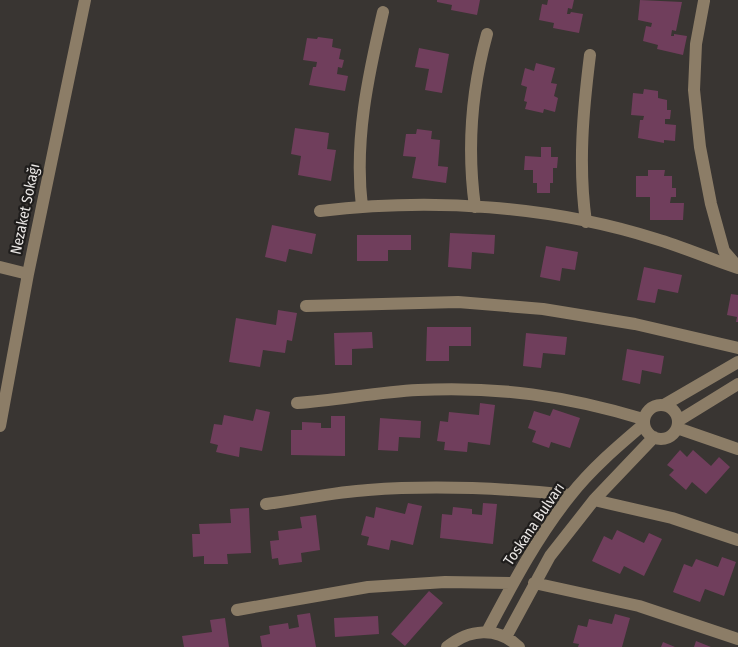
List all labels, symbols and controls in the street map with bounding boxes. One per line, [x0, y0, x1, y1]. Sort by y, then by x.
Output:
street label: Nezaket Sokağı [7, 162, 43, 256]
street label: Toskana Bulvarı [500, 479, 568, 569]

